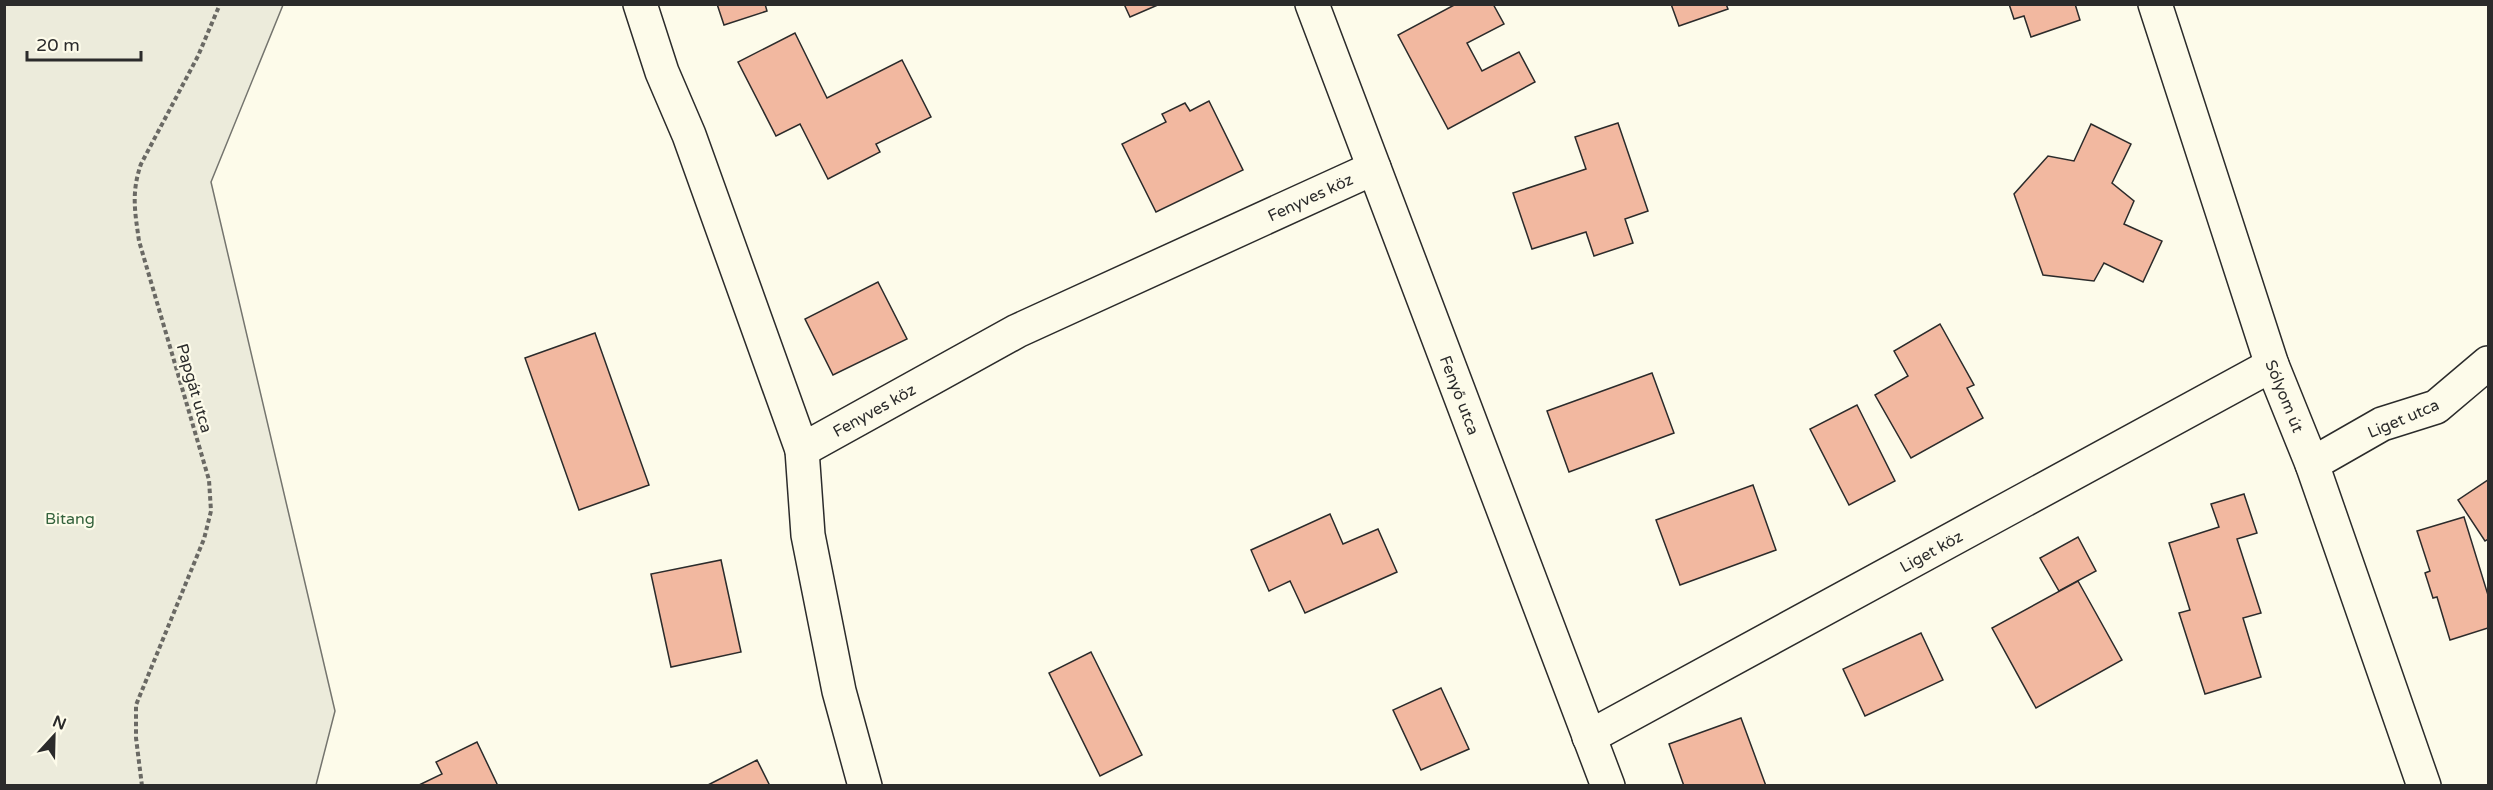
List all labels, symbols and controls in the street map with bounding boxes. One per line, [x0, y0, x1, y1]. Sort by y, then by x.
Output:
scale bar [27, 24, 141, 62]
text: 20 m [36, 34, 80, 56]
street label: Fenyves köz [1265, 169, 1356, 226]
street label: Papgát utca [172, 341, 216, 435]
street label: Fenyő utca [1435, 353, 1483, 438]
street label: Sólyom út [2260, 357, 2308, 436]
street label: Fenyves köz [829, 380, 920, 442]
street label: Liget utca [2365, 395, 2442, 443]
park label: Bitang [45, 509, 95, 529]
street label: Liget köz [1897, 526, 1966, 577]
north arrow [24, 706, 84, 766]
text: N [50, 711, 69, 735]

